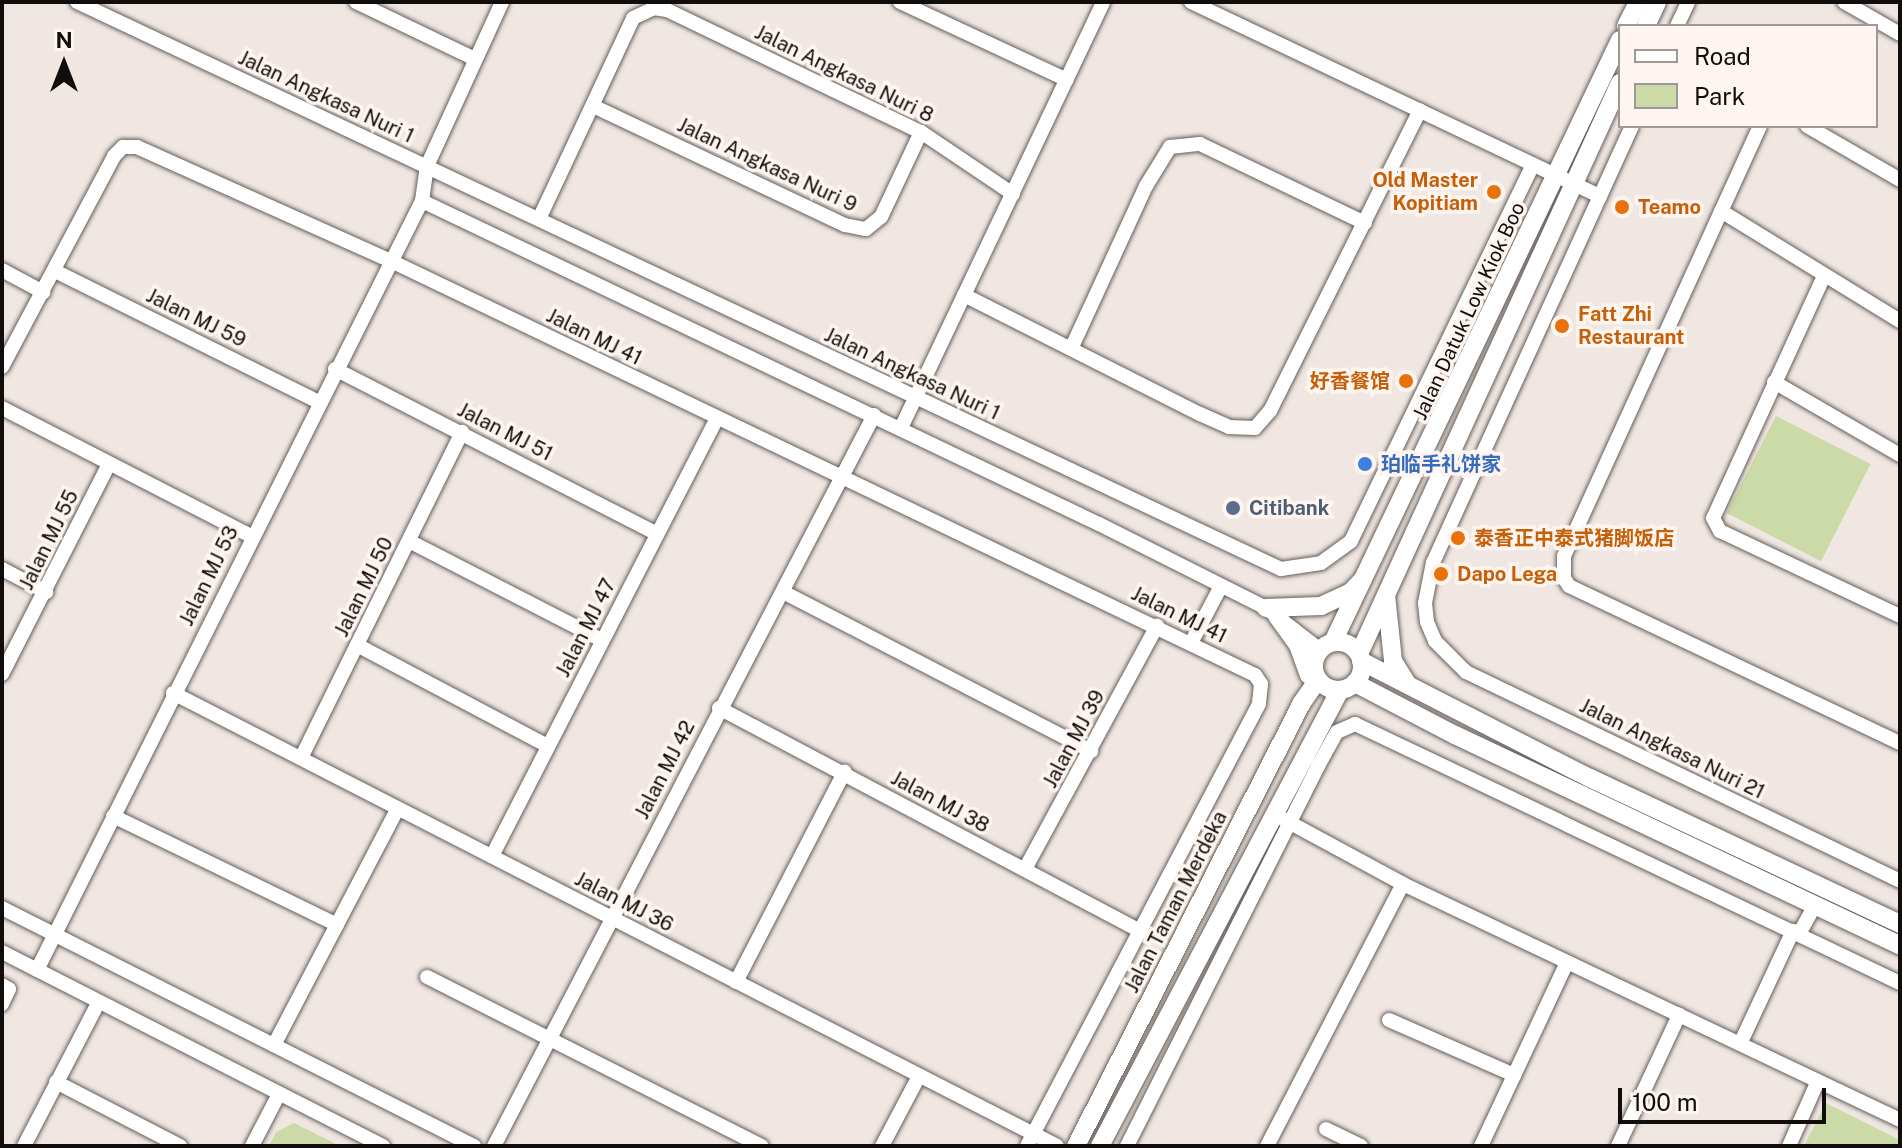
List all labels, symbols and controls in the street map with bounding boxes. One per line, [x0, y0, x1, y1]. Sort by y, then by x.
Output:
street label: Jalan Angkasa Nuri 8 [751, 20, 937, 128]
north arrow [24, 24, 104, 104]
legend [1618, 24, 1878, 128]
text: N [55, 27, 73, 53]
text: Road [1694, 42, 1751, 70]
street label: Jalan Angkasa Nuri 1 [234, 46, 418, 148]
text: Park [1694, 82, 1745, 110]
street label: Jalan Angkasa Nuri 9 [673, 113, 861, 217]
place label: Old Master Kopitiam [1373, 168, 1478, 215]
marker: Old Master Kopitiam [1485, 183, 1503, 201]
place label: Teamo [1638, 195, 1701, 219]
street label: Jalan Datuk Low Kiok Boo [1408, 198, 1530, 424]
marker: Teamo [1613, 198, 1631, 216]
street label: Jalan MJ 59 [142, 284, 250, 352]
place label: Fatt Zhi Restaurant [1578, 302, 1684, 349]
street label: Jalan MJ 41 [542, 304, 646, 370]
marker: Fatt Zhi Restaurant [1553, 317, 1571, 335]
street label: Jalan Angkasa Nuri 1 [820, 323, 1004, 425]
place label: 好香餐馆 [1310, 369, 1390, 393]
marker: 好香餐馆 [1397, 372, 1415, 390]
street label: Jalan MJ 51 [453, 398, 557, 466]
place label: 珀临手礼饼家 [1381, 452, 1501, 476]
marker: 珀临手礼饼家 [1356, 455, 1374, 473]
street label: Jalan MJ 55 [14, 486, 84, 594]
place label: Citibank [1249, 496, 1329, 520]
marker: Citibank [1224, 499, 1242, 517]
street label: Jalan MJ 53 [175, 522, 243, 630]
place label: 泰香正中泰式猪脚饭店 [1474, 526, 1674, 550]
marker: 泰香正中泰式猪脚饭店 [1449, 529, 1467, 547]
street label: Jalan MJ 50 [330, 533, 398, 641]
place label: Dapo Lega [1457, 562, 1557, 586]
marker: Dapo Lega [1432, 565, 1450, 583]
street label: Jalan MJ 47 [551, 575, 621, 681]
street label: Jalan MJ 41 [1127, 582, 1231, 648]
street label: Jalan MJ 39 [1038, 686, 1110, 792]
street label: Jalan Angkasa Nuri 21 [1576, 694, 1768, 804]
street label: Jalan MJ 42 [630, 717, 700, 823]
street label: Jalan MJ 38 [887, 766, 993, 838]
street label: Jalan Taman Merdeka [1120, 807, 1232, 997]
street label: Jalan MJ 36 [571, 867, 677, 937]
scale bar [1622, 1072, 1830, 1122]
text: 100 m [1632, 1088, 1698, 1116]

